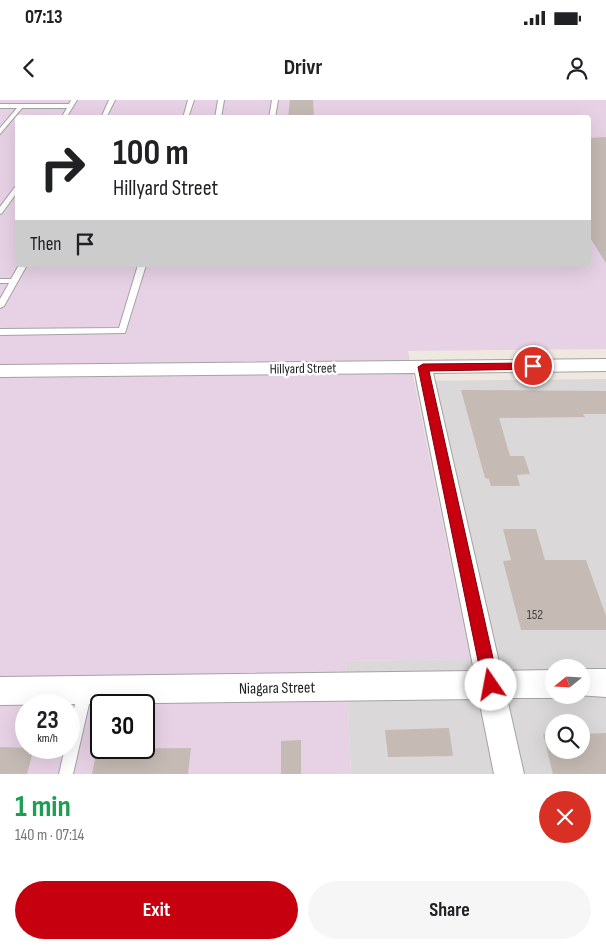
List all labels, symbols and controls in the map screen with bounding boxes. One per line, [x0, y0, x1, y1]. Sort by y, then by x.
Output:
text: 07:13 [25, 6, 62, 29]
icon: back [15, 54, 43, 82]
text: Drivr [284, 54, 322, 81]
icon: person [563, 54, 591, 82]
text: 100 m [113, 132, 189, 175]
icon: right [30, 135, 95, 200]
text: Hillyard Street [113, 175, 218, 202]
icon: arrive [71, 230, 99, 258]
text: Then [30, 233, 61, 256]
pin [512, 345, 554, 387]
icon: arrive [519, 352, 547, 380]
street label: Hillyard Street [269, 359, 337, 378]
house number: 152 [527, 606, 543, 623]
position arrow [464, 658, 516, 710]
north arrow [545, 659, 590, 704]
map controls [545, 659, 590, 759]
street label: Niagara Street [239, 678, 316, 699]
speed limit sign: 30 [90, 694, 155, 759]
text: 23 [36, 705, 59, 736]
button: search [545, 714, 590, 759]
text: km/h [37, 731, 58, 746]
text: 1 min [15, 789, 71, 825]
button: close [539, 791, 591, 843]
text: 140 m · 07:14 [15, 826, 84, 845]
button: Exit [15, 881, 298, 939]
button: Share [308, 881, 591, 939]

